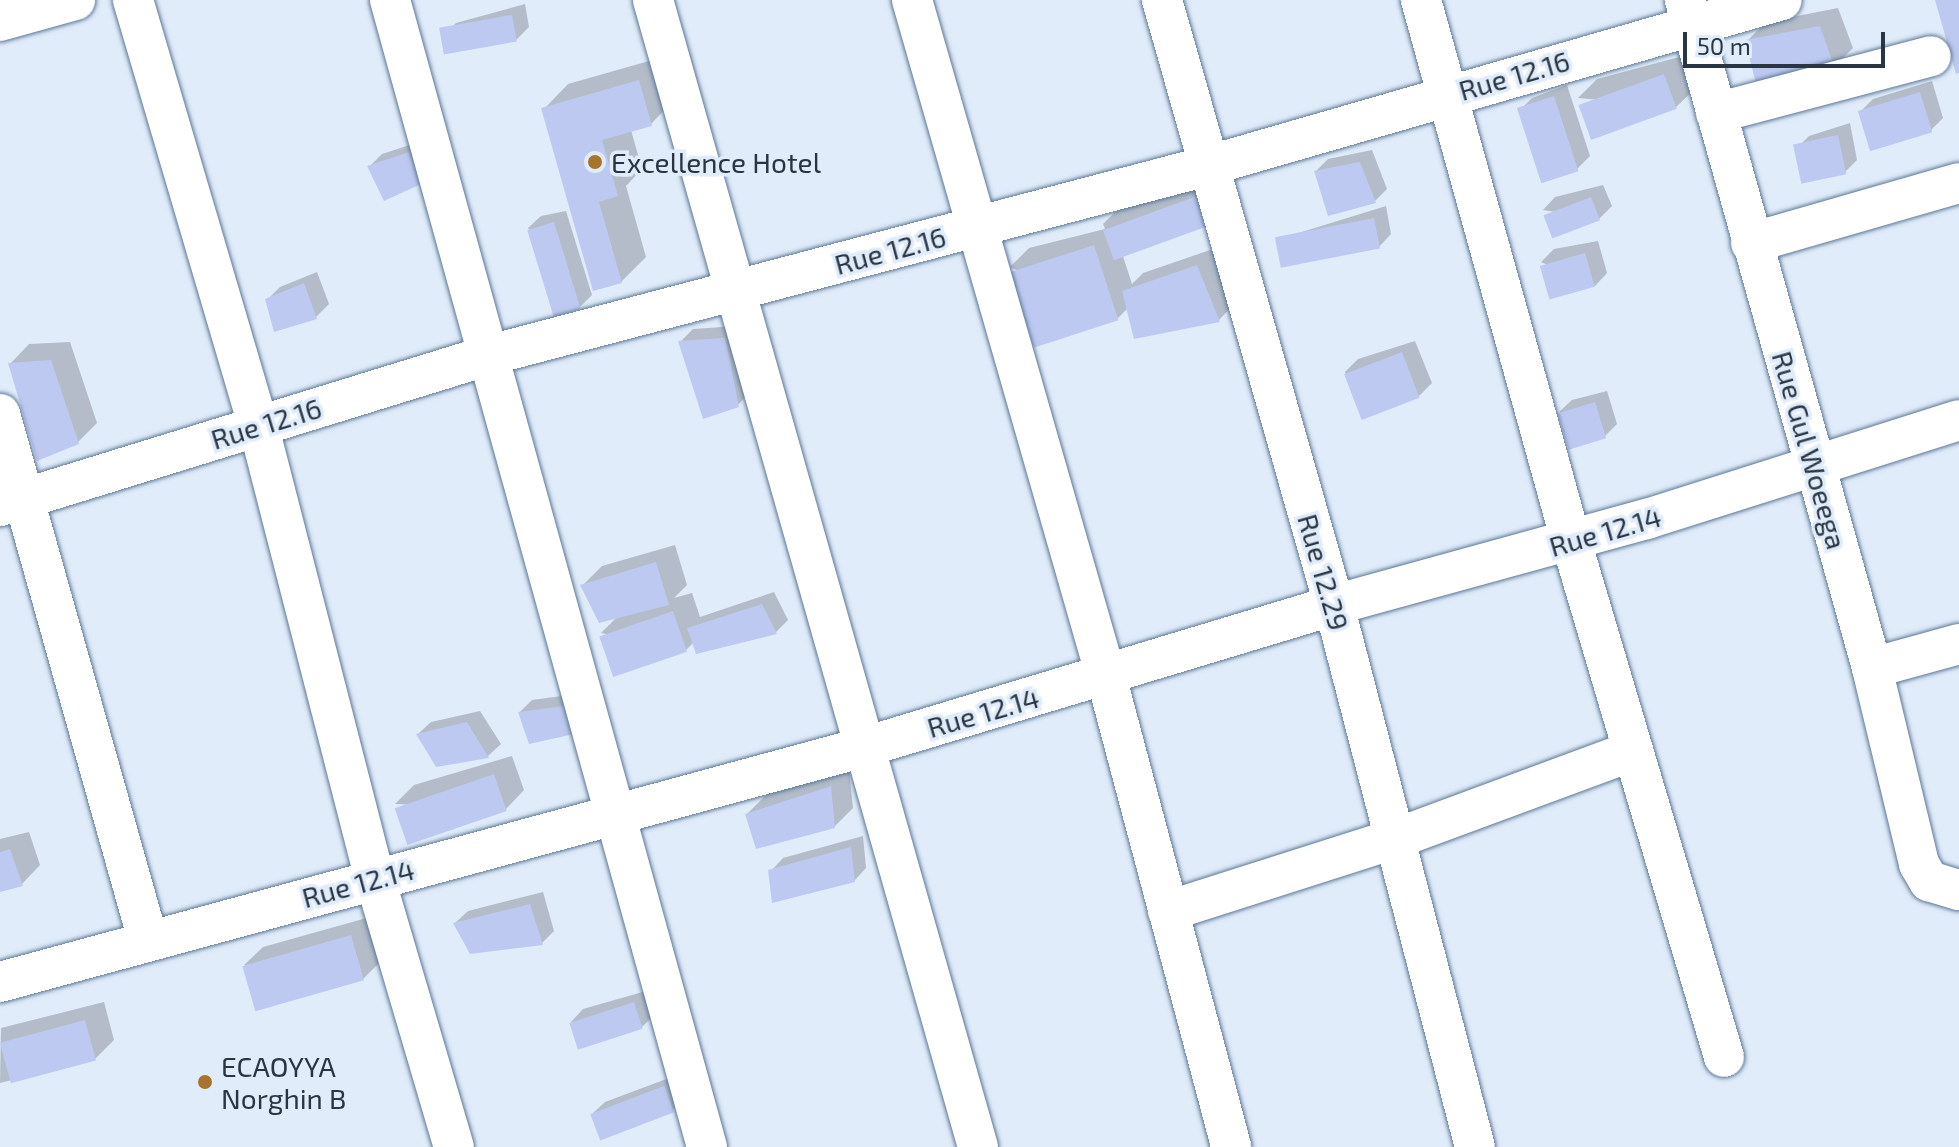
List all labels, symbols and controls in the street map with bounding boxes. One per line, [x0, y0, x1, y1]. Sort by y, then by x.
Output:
scale bar [1687, 16, 1889, 66]
text: 50 m [1697, 31, 1751, 60]
street label: Rue 12.16 [1455, 43, 1573, 107]
place label: Excellence Hotel [611, 145, 821, 179]
marker: Excellence Hotel [586, 153, 604, 171]
street label: Rue 12.16 [831, 219, 949, 281]
street label: Rue Gul Woeega [1766, 347, 1854, 553]
street label: Rue 12.16 [207, 390, 325, 456]
street label: Rue 12.14 [1545, 499, 1665, 563]
street label: Rue 12.29 [1291, 510, 1357, 634]
street label: Rue 12.14 [923, 680, 1043, 744]
street label: Rue 12.14 [298, 852, 418, 914]
place label: ECAOYYA Norghin B [221, 1049, 346, 1115]
marker: ECAOYYA Norghin B [196, 1073, 214, 1091]

